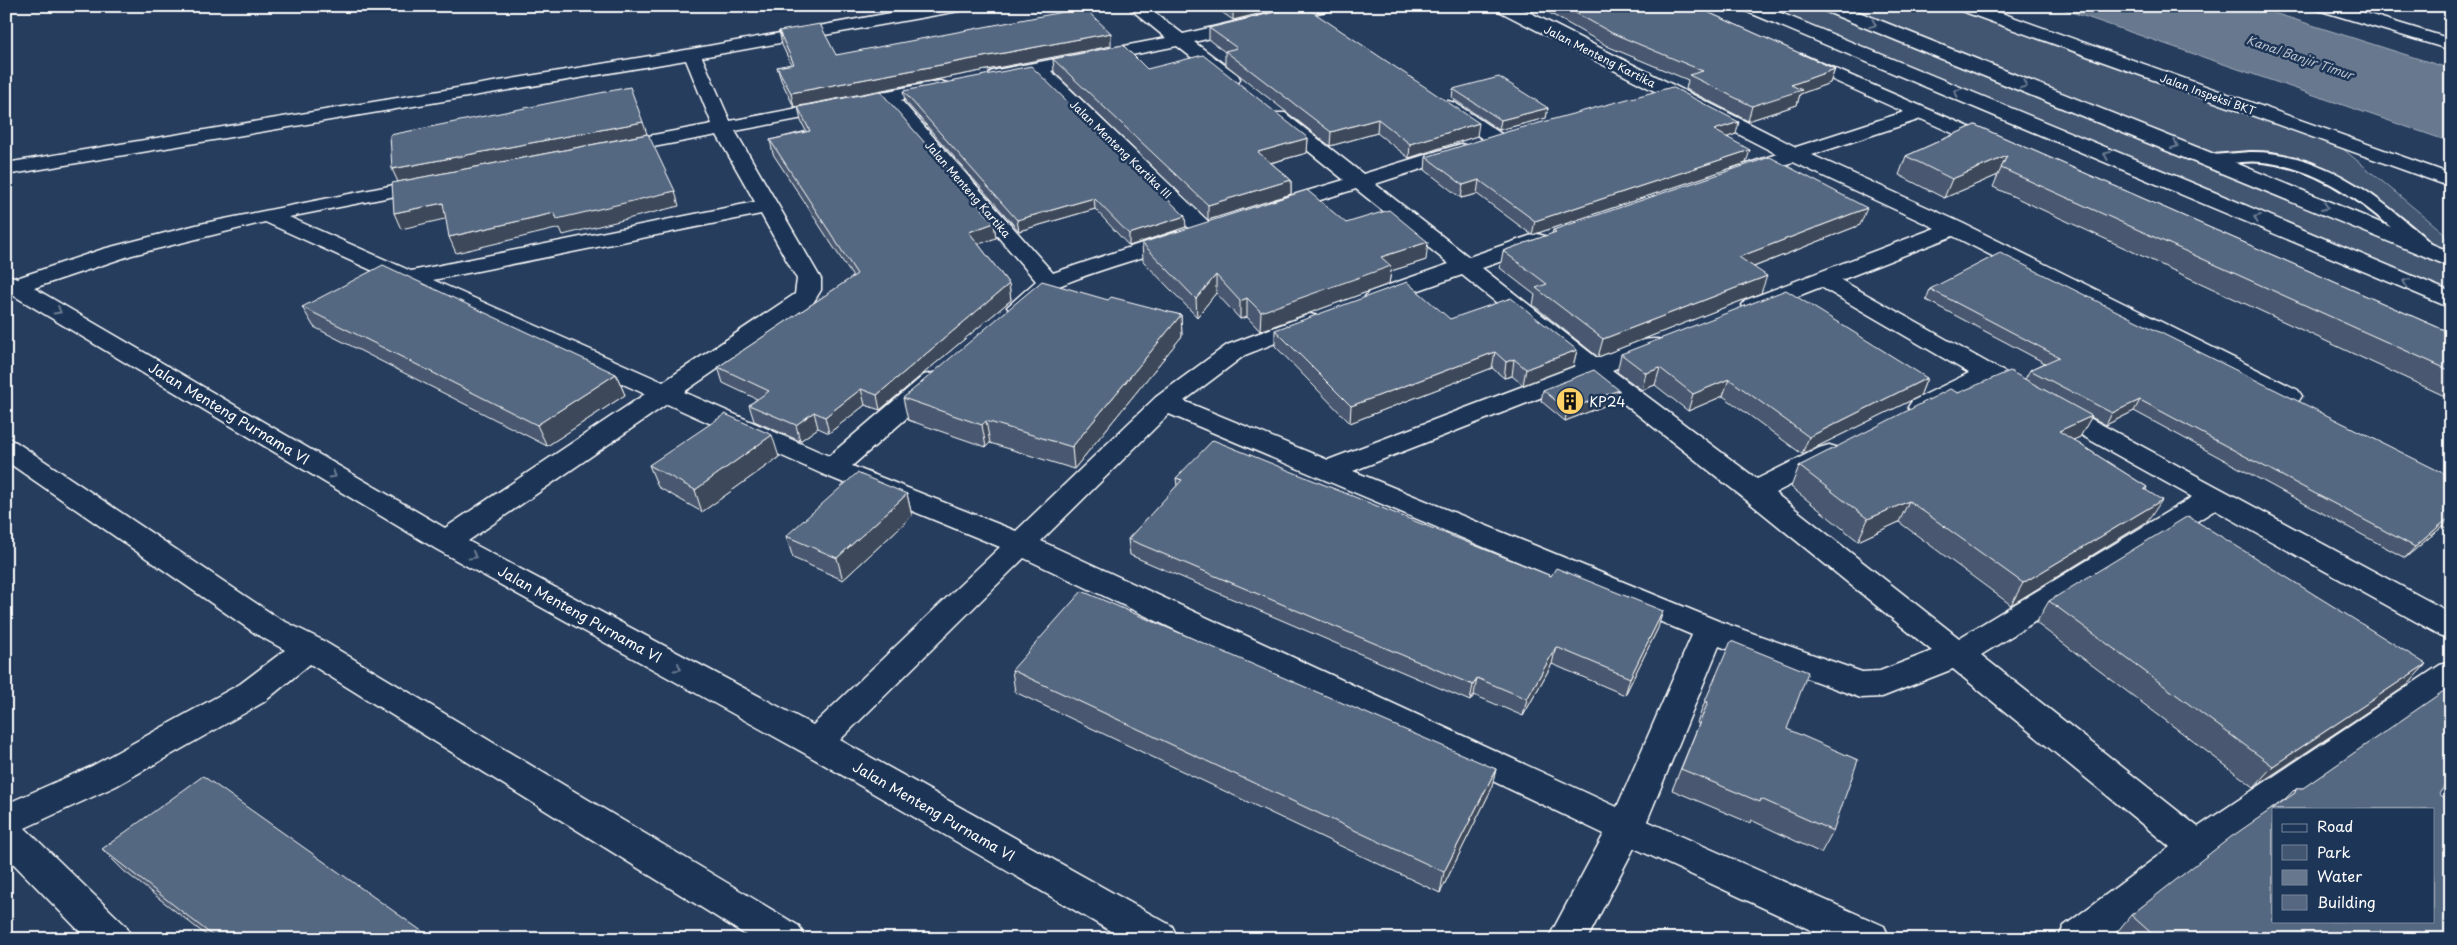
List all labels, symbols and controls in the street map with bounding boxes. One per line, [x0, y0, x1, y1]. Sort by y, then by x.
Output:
one-way arrow [1869, 19, 1877, 29]
street label: Jalan Menteng Kartika [1541, 20, 1659, 92]
water label: Kanal Banjir Timur [2244, 30, 2358, 84]
street label: Jalan Inspeksi BKT [2158, 69, 2259, 119]
one-way arrow [2019, 79, 2028, 89]
one-way arrow [1953, 88, 1962, 99]
street label: Jalan Menteng Kartika III [1066, 96, 1176, 202]
street label: Jalan Menteng Kartika [921, 137, 1015, 241]
one-way arrow [2170, 139, 2179, 150]
one-way arrow [2103, 150, 2112, 161]
one-way arrow [2320, 201, 2329, 212]
one-way arrow [2253, 213, 2262, 224]
one-way arrow [2402, 278, 2411, 289]
one-way arrow [53, 305, 62, 315]
street label: Jalan Menteng Purnama VI [145, 357, 313, 469]
building icon: KP24 [1555, 386, 1585, 416]
place label: KP24 [1589, 391, 1625, 412]
one-way arrow [328, 468, 337, 478]
one-way arrow [468, 550, 477, 560]
street label: Jalan Menteng Purnama VI [494, 560, 666, 668]
one-way arrow [672, 662, 681, 672]
street label: Jalan Menteng Purnama VI [849, 756, 1019, 866]
legend [2272, 808, 2434, 922]
text: Road [2317, 814, 2353, 837]
text: Park [2317, 840, 2351, 863]
text: Water [2317, 864, 2362, 887]
text: Building [2317, 890, 2376, 913]

